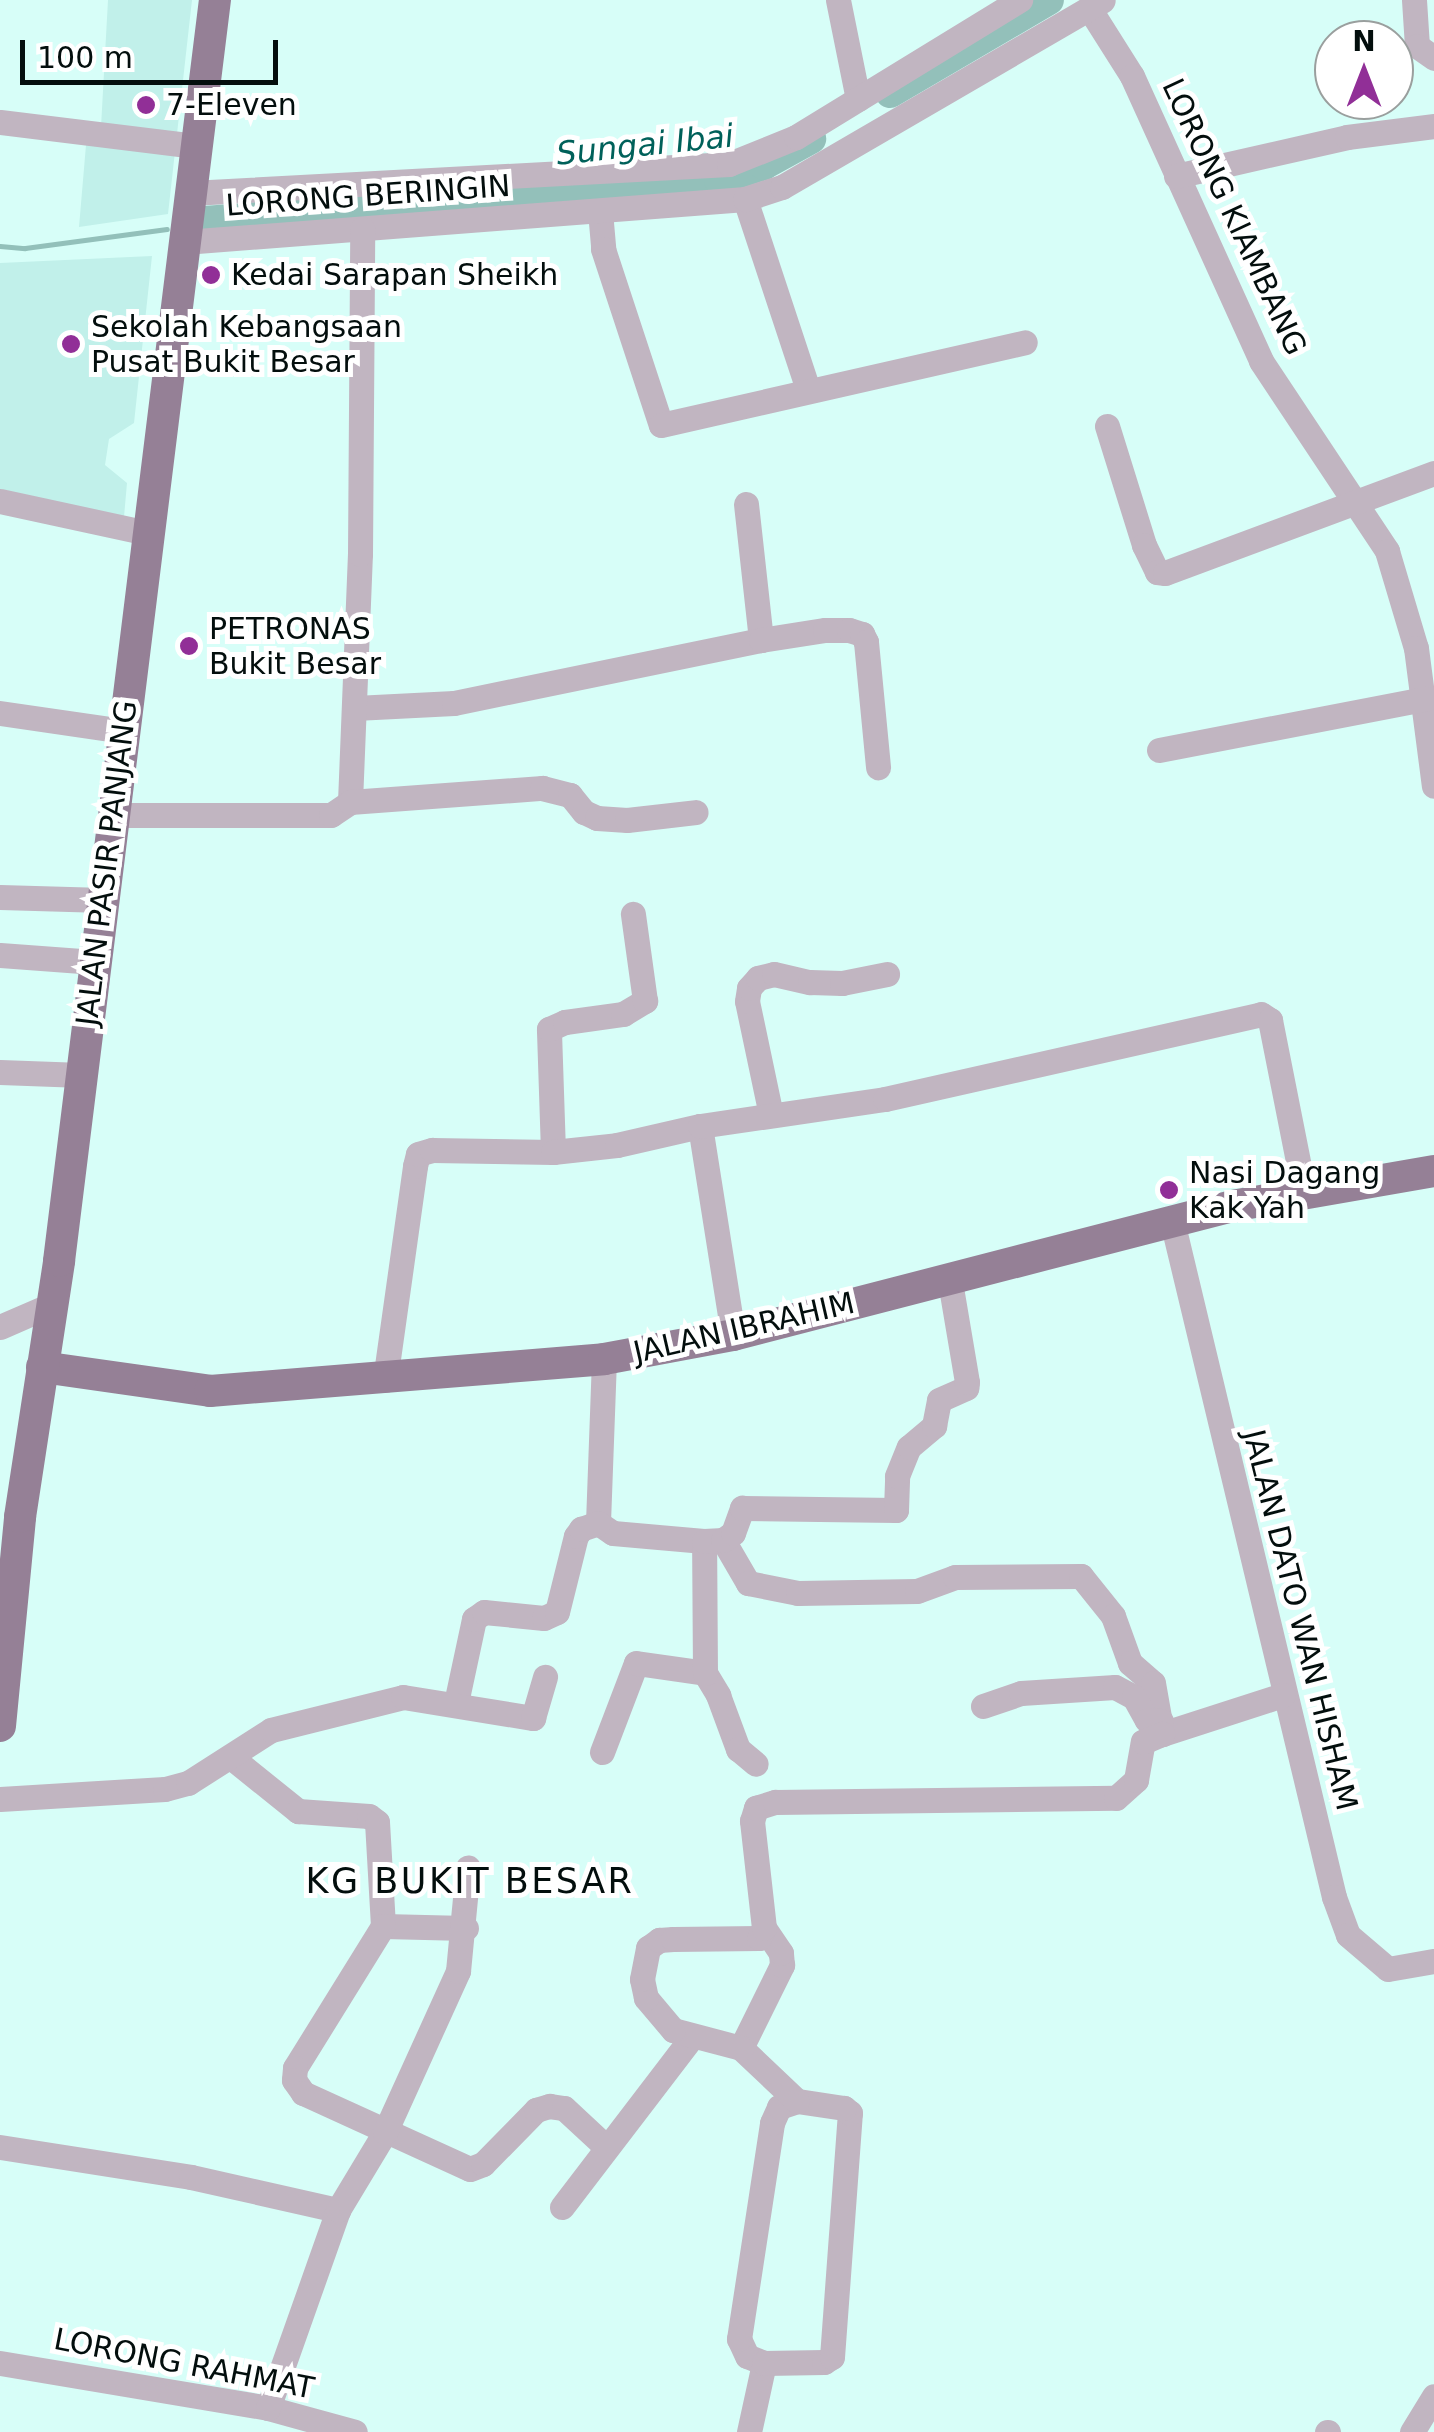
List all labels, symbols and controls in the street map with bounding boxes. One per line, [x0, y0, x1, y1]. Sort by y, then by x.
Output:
scale bar [25, 20, 282, 82]
north arrow [1314, 20, 1414, 120]
text: N [1352, 25, 1376, 58]
text: 100 m [37, 40, 133, 75]
street label: LORONG KIAMBANG [1154, 73, 1314, 361]
place label: 7-Eleven [166, 87, 297, 123]
marker: 7-Eleven [135, 94, 157, 116]
water label: Sungai Ibai [554, 117, 736, 173]
street label: LORONG BERINGIN [225, 168, 511, 224]
place label: Kedai Sarapan Sheikh [231, 257, 558, 293]
marker: Kedai Sarapan Sheikh [200, 264, 222, 286]
place label: Sekolah Kebangsaan Pusat Bukit Besar [91, 309, 402, 380]
marker: Sekolah Kebangsaan Pusat Bukit Besar [60, 333, 82, 355]
place label: PETRONAS Bukit Besar [209, 611, 381, 682]
marker: PETRONAS Bukit Besar [178, 635, 200, 657]
street label: JALAN PASIR PANJANG [69, 698, 145, 1028]
place label: Nasi Dagang Kak Yah [1189, 1155, 1380, 1226]
marker: Nasi Dagang Kak Yah [1158, 1179, 1180, 1201]
street label: JALAN IBRAHIM [630, 1285, 858, 1371]
street label: JALAN DATO WAN HISHAM [1235, 1426, 1365, 1814]
district label: KG BUKIT BESAR [306, 1860, 634, 1902]
street label: LORONG RAHMAT [51, 2321, 317, 2407]

